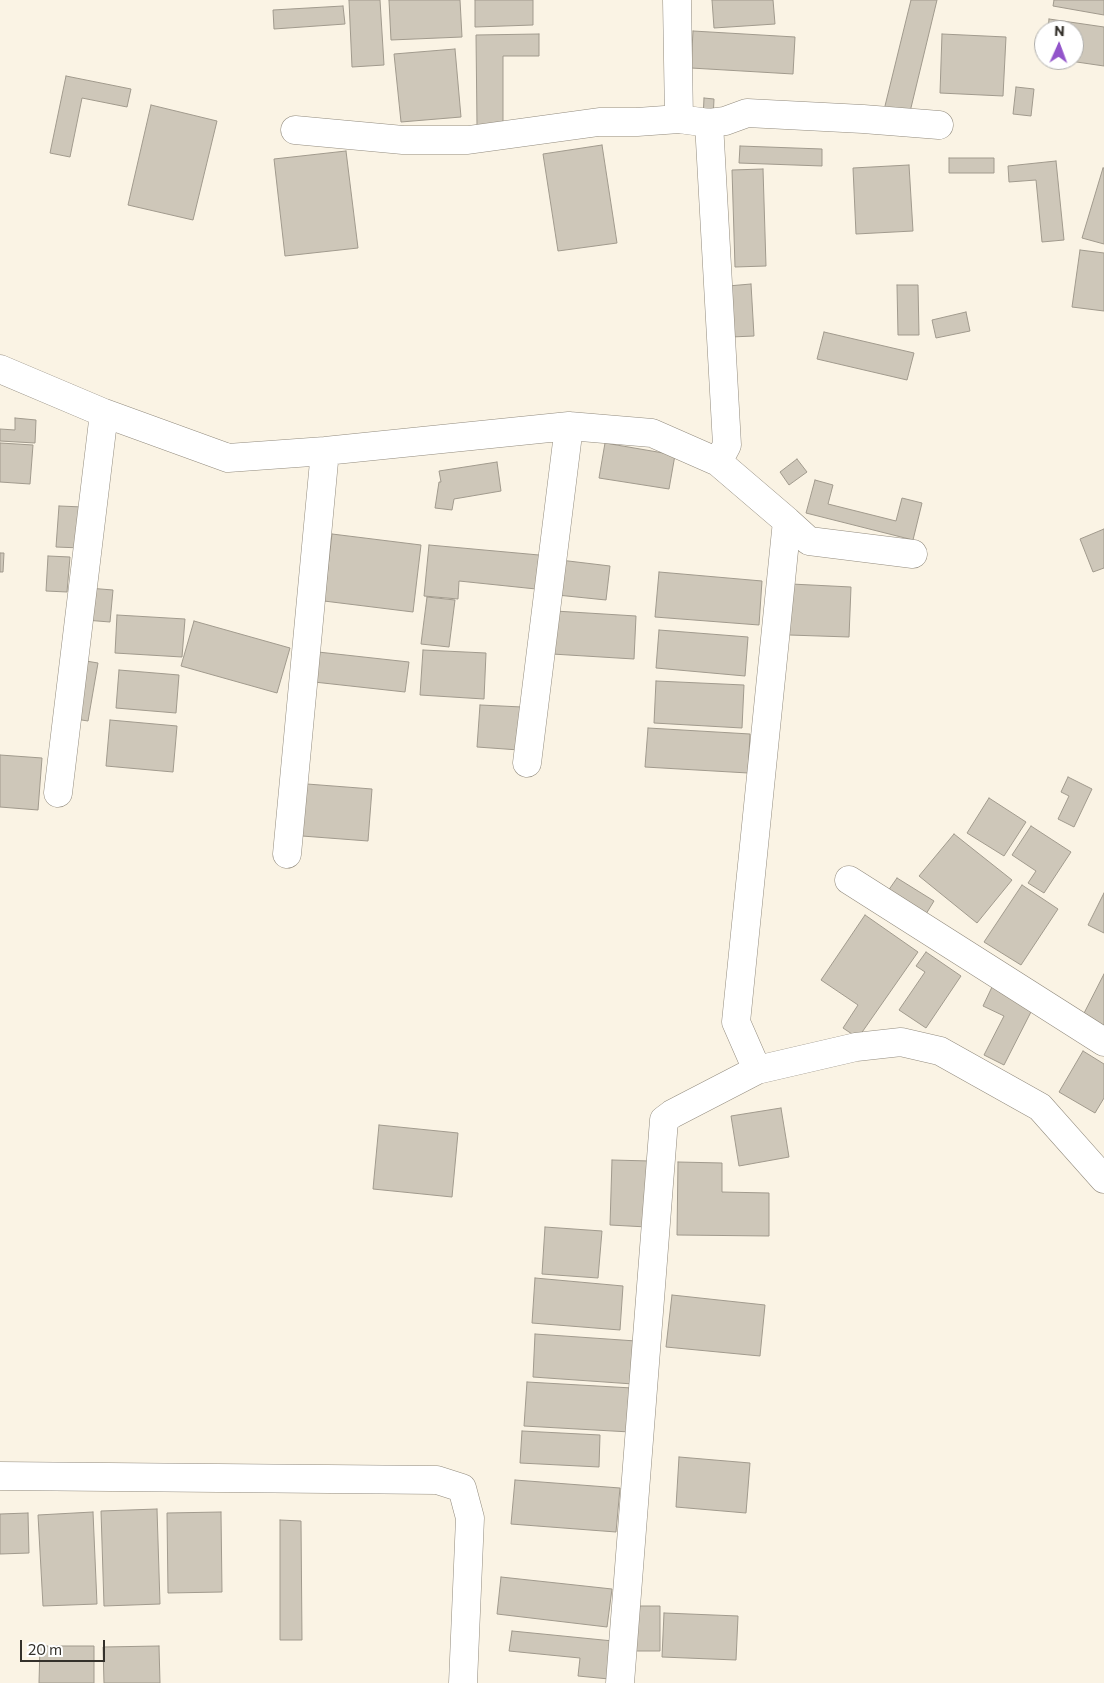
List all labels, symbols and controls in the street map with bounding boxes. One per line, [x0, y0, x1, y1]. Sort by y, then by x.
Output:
north arrow [1034, 20, 1084, 70]
text: N [1054, 22, 1065, 39]
scale bar [22, 1630, 108, 1662]
text: 20 m [28, 1640, 62, 1658]

